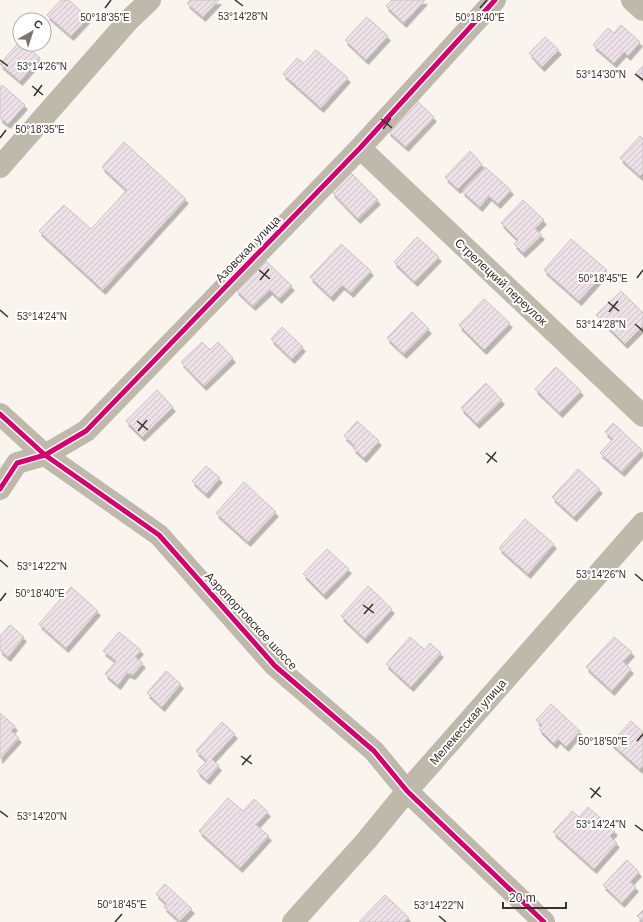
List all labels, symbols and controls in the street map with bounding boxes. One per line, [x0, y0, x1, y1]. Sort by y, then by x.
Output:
text: 53°14'28"N [218, 11, 268, 22]
north arrow [12, 12, 52, 52]
text: 50°18'35"E [80, 12, 130, 23]
text: 50°18'40"E [455, 12, 505, 23]
text: С [31, 17, 45, 31]
text: 53°14'26"N [17, 61, 67, 72]
text: 53°14'30"N [576, 69, 626, 80]
text: 50°18'35"E [15, 124, 65, 135]
street label: Азовская улица [213, 213, 284, 285]
street label: Стрелецкий переулок [452, 236, 551, 329]
text: 50°18'45"E [578, 273, 628, 284]
text: 53°14'24"N [17, 311, 67, 322]
text: 53°14'28"N [576, 319, 626, 330]
text: 53°14'22"N [17, 561, 67, 572]
street label: Аэропортовское шоссе [202, 569, 300, 673]
text: 53°14'26"N [576, 569, 626, 580]
text: 50°18'40"E [15, 588, 65, 599]
street label: Мелекесская улица [427, 676, 509, 768]
text: 50°18'50"E [578, 736, 628, 747]
text: 53°14'20"N [17, 811, 67, 822]
text: 53°14'24"N [576, 819, 626, 830]
scale bar [503, 884, 566, 910]
text: 20 m [509, 891, 536, 905]
text: 50°18'45"E [97, 899, 147, 910]
text: 53°14'22"N [414, 900, 464, 911]

